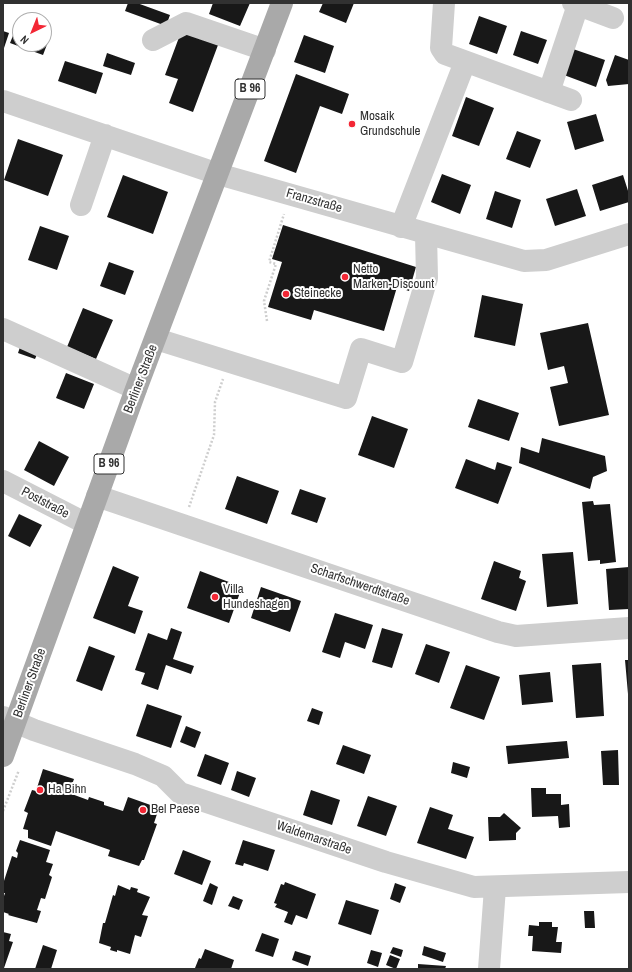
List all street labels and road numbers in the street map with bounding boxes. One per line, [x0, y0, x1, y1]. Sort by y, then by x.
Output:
road number: B 96 [235, 79, 265, 99]
street label: Franzstraße [284, 186, 344, 216]
street label: Berliner Straße [121, 342, 161, 416]
road number: B 96 [94, 454, 124, 474]
street label: Poststraße [19, 484, 71, 522]
street label: Scharfschwerdtstraße [308, 561, 412, 609]
street label: Berliner Straße [10, 646, 50, 720]
street label: Waldemarstraße [274, 818, 354, 858]

